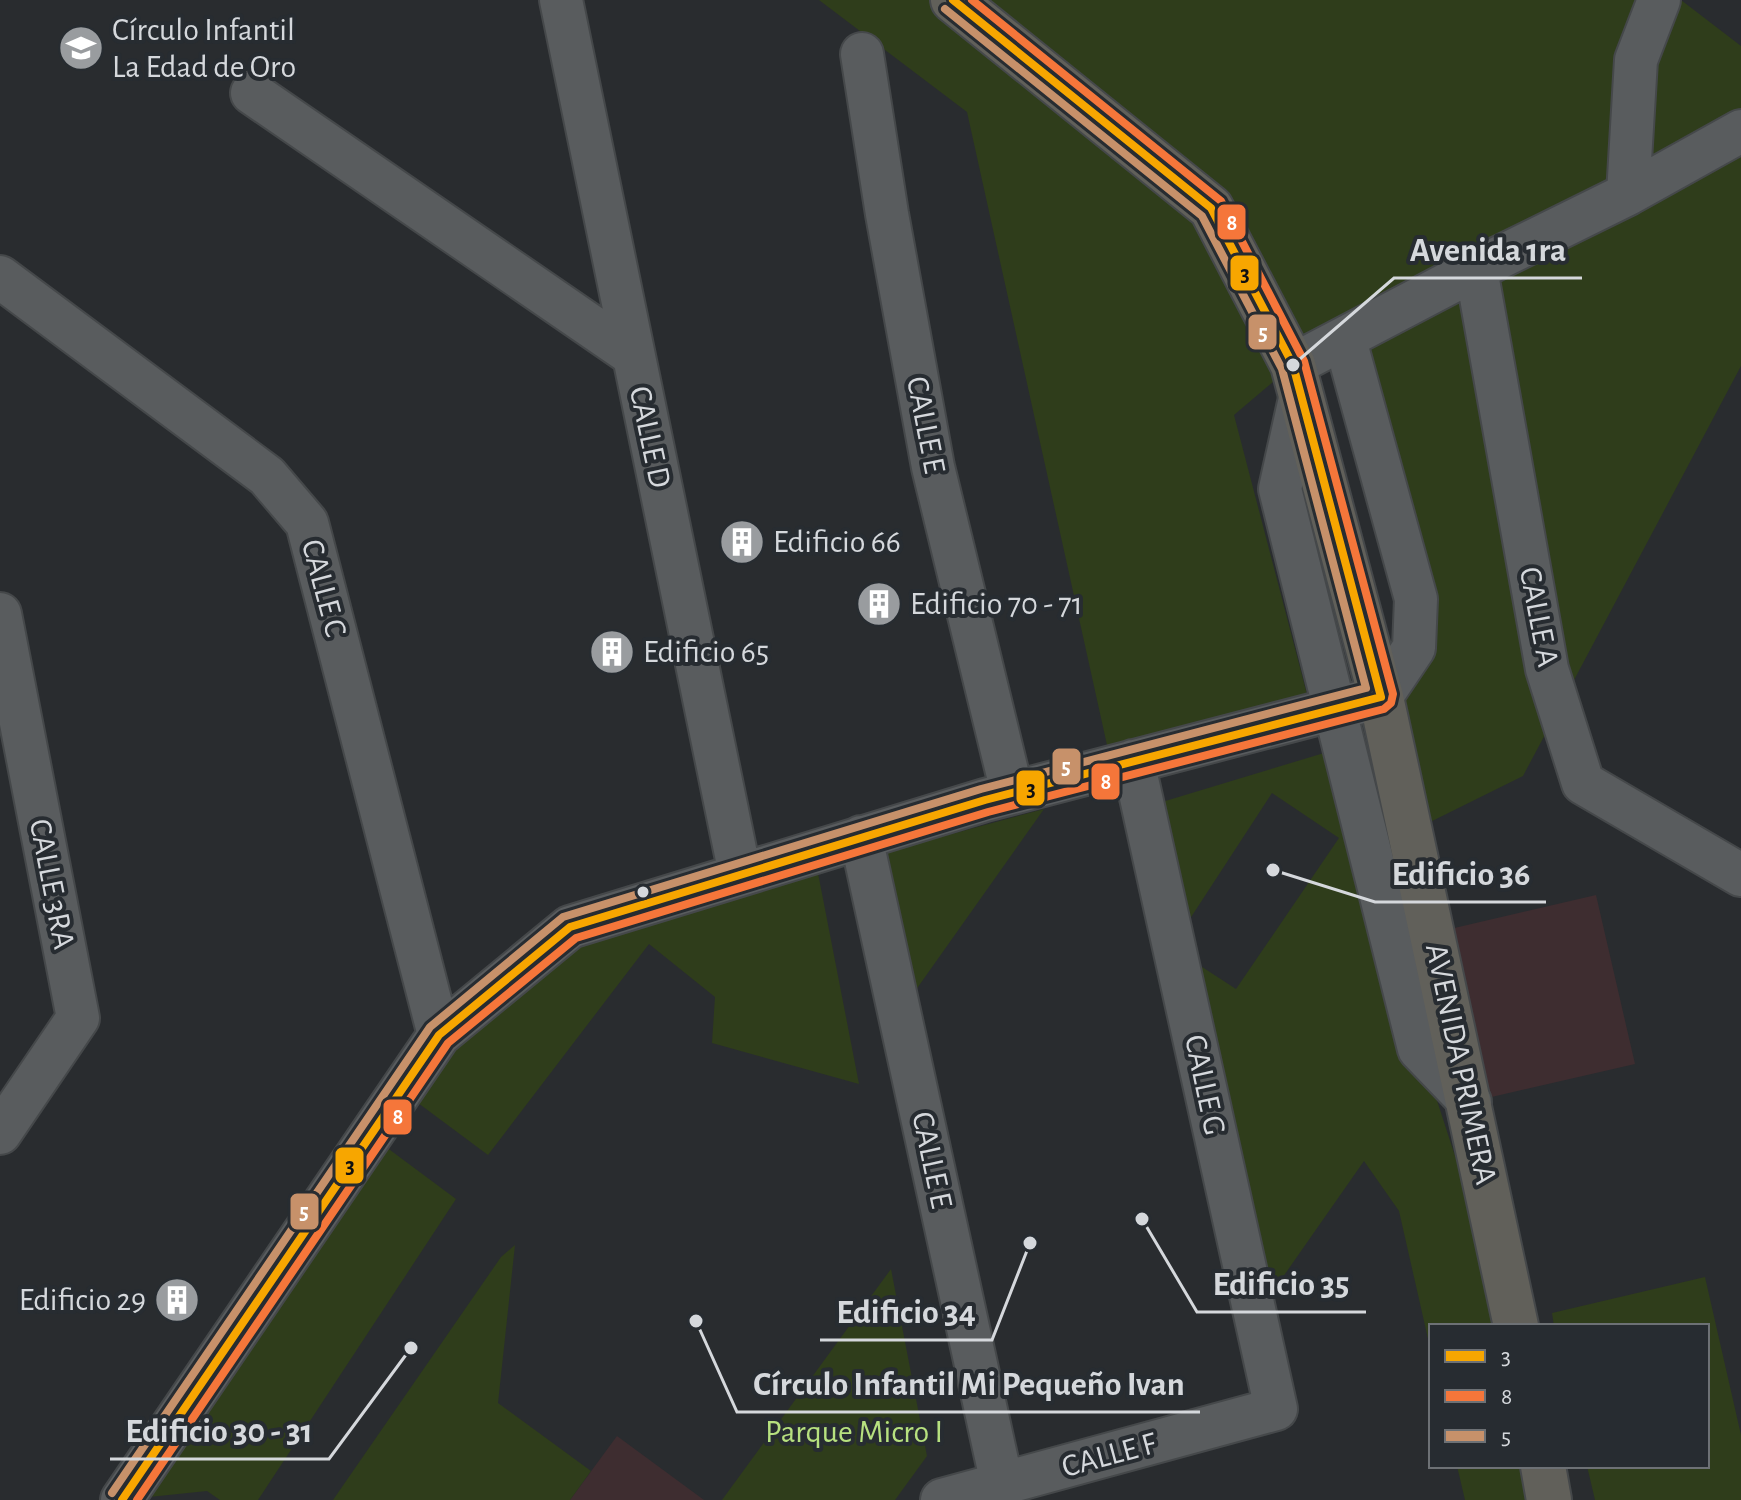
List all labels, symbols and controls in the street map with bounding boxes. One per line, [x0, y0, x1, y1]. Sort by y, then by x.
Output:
place label: Círculo Infantil La Edad de Oro [112, 14, 296, 83]
school or university icon: Círculo Infantil La Edad de Oro [57, 24, 105, 72]
line badge: 8 [1216, 203, 1247, 241]
text: 8 [1227, 212, 1237, 234]
callout: Avenida 1ra [1394, 220, 1582, 278]
text: Avenida 1ra [1410, 234, 1566, 268]
line badge: 3 [1229, 254, 1260, 292]
text: 3 [1240, 263, 1250, 285]
line badge: 5 [1247, 313, 1278, 351]
text: 5 [1258, 322, 1268, 344]
street label: CALLE E [901, 374, 951, 476]
street label: CALLE D [624, 383, 676, 491]
building icon: Edificio 66 [718, 518, 766, 566]
place label: Edificio 66 [773, 526, 901, 558]
street label: CALLE C [296, 536, 352, 640]
street label: CALLE A [1514, 564, 1564, 670]
building icon: Edificio 70 - 71 [855, 580, 903, 628]
place label: Edificio 70 - 71 [910, 588, 1083, 620]
building icon: Edificio 65 [588, 628, 636, 676]
place label: Edificio 65 [643, 636, 769, 668]
line badge: 5 [1051, 747, 1082, 786]
text: 5 [1061, 756, 1071, 778]
line badge: 8 [1090, 762, 1121, 801]
line badge: 3 [1015, 769, 1046, 807]
text: 8 [1101, 771, 1111, 793]
text: 3 [1026, 778, 1036, 800]
street label: CALLE 3RA [24, 816, 80, 952]
callout: Edificio 36 [1375, 844, 1546, 902]
text: Edificio 36 [1392, 858, 1530, 892]
unlabelled marker [635, 884, 651, 900]
street label: AVENIDA PRIMERA [1420, 941, 1502, 1187]
street label: CALLE G [1179, 1032, 1231, 1138]
line badge: 8 [382, 1098, 413, 1136]
text: 8 [393, 1106, 403, 1128]
street label: CALLE E [906, 1109, 958, 1211]
line badge: 3 [334, 1146, 365, 1185]
text: 3 [345, 1155, 355, 1177]
line badge: 5 [289, 1192, 320, 1231]
text: 5 [299, 1201, 309, 1223]
callout: Edificio 35 [1197, 1254, 1366, 1312]
text: Edificio 35 [1212, 1268, 1350, 1302]
building icon: Edificio 29 [153, 1276, 201, 1324]
callout: Edificio 34 [820, 1282, 992, 1340]
place label: Edificio 29 [19, 1284, 146, 1316]
text: Edificio 34 [836, 1296, 976, 1330]
legend [1429, 1324, 1709, 1468]
text: 3 [1501, 1345, 1511, 1369]
callout: Círculo Infantil Mi Pequeño Ivan [737, 1354, 1200, 1412]
text: Círculo Infantil Mi Pequeño Ivan [753, 1368, 1185, 1402]
text: 8 [1501, 1385, 1512, 1409]
callout: Edificio 30 - 31 [110, 1401, 329, 1459]
text: Edificio 30 - 31 [125, 1415, 313, 1449]
park label: Parque Micro I [765, 1416, 943, 1448]
text: 5 [1501, 1425, 1511, 1449]
street label: CALLE F [1058, 1427, 1161, 1483]

